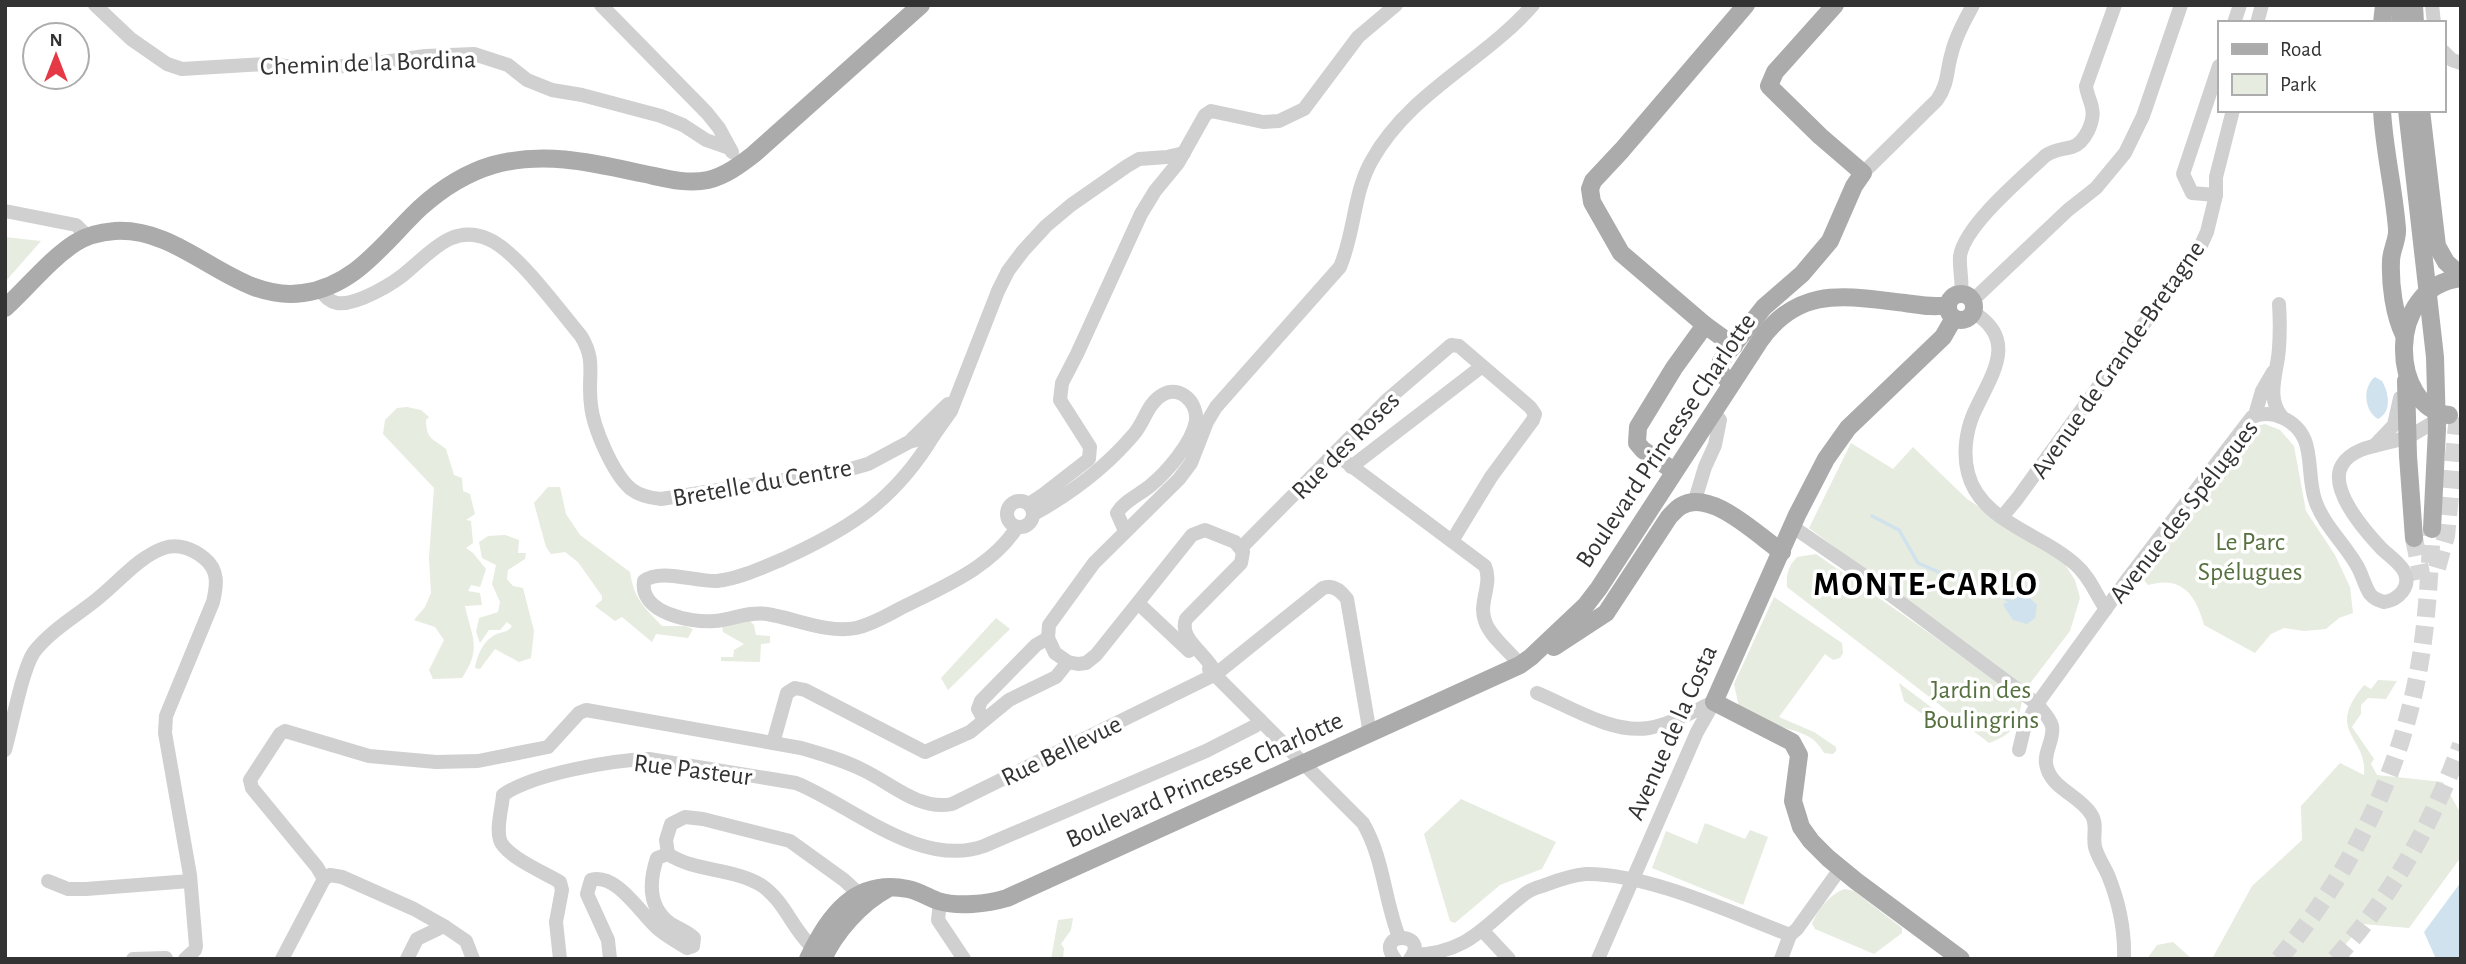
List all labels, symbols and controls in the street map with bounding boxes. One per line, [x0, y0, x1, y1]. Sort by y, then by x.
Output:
north arrow [21, 21, 91, 91]
legend [2218, 21, 2445, 112]
text: N [49, 31, 63, 50]
text: Road [2280, 39, 2322, 60]
street label: Chemin de la Bordina [260, 46, 476, 80]
text: Park [2280, 74, 2317, 95]
street label: Avenue de Grande-Bretagne [2026, 236, 2210, 483]
street label: Boulevard Princesse Charlotte [1571, 309, 1760, 572]
street label: Rue des Roses [1287, 387, 1404, 504]
street label: Avenue des Spélugues [2105, 415, 2263, 608]
street label: Bretelle du Centre [671, 454, 854, 512]
park label: Le Parc Spélugues [2198, 529, 2302, 585]
district label: MONTE-CARLO [1813, 569, 2039, 602]
street label: Avenue de la Costa [1622, 641, 1722, 824]
park label: Jardin des Boulingrins [1923, 677, 2039, 733]
street label: Boulevard Princesse Charlotte [1062, 707, 1347, 853]
street label: Rue Bellevue [997, 711, 1126, 791]
street label: Rue Pasteur [632, 750, 754, 790]

